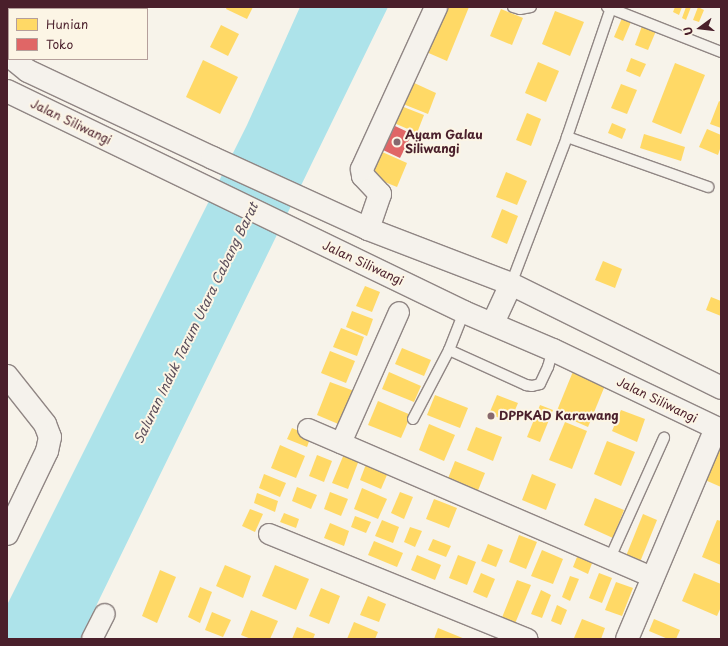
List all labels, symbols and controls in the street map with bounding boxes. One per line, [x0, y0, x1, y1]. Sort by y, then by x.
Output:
legend [8, 8, 148, 60]
north arrow [680, 8, 720, 48]
text: Hunian [46, 15, 88, 33]
text: U [679, 25, 697, 37]
text: Toko [46, 35, 73, 53]
street label: Jalan Siliwangi [28, 96, 114, 148]
place label: Ayam Galau Siliwangi [405, 128, 482, 156]
marker: Ayam Galau Siliwangi [392, 137, 402, 147]
water label: Saluran Induk Tarum Utara Cabang Barat [130, 200, 262, 446]
street label: Jalan Siliwangi [320, 238, 406, 288]
street label: Jalan Siliwangi [614, 374, 700, 426]
place label: DPPKAD Karawang [499, 409, 619, 423]
marker: DPPKAD Karawang [486, 411, 496, 421]

